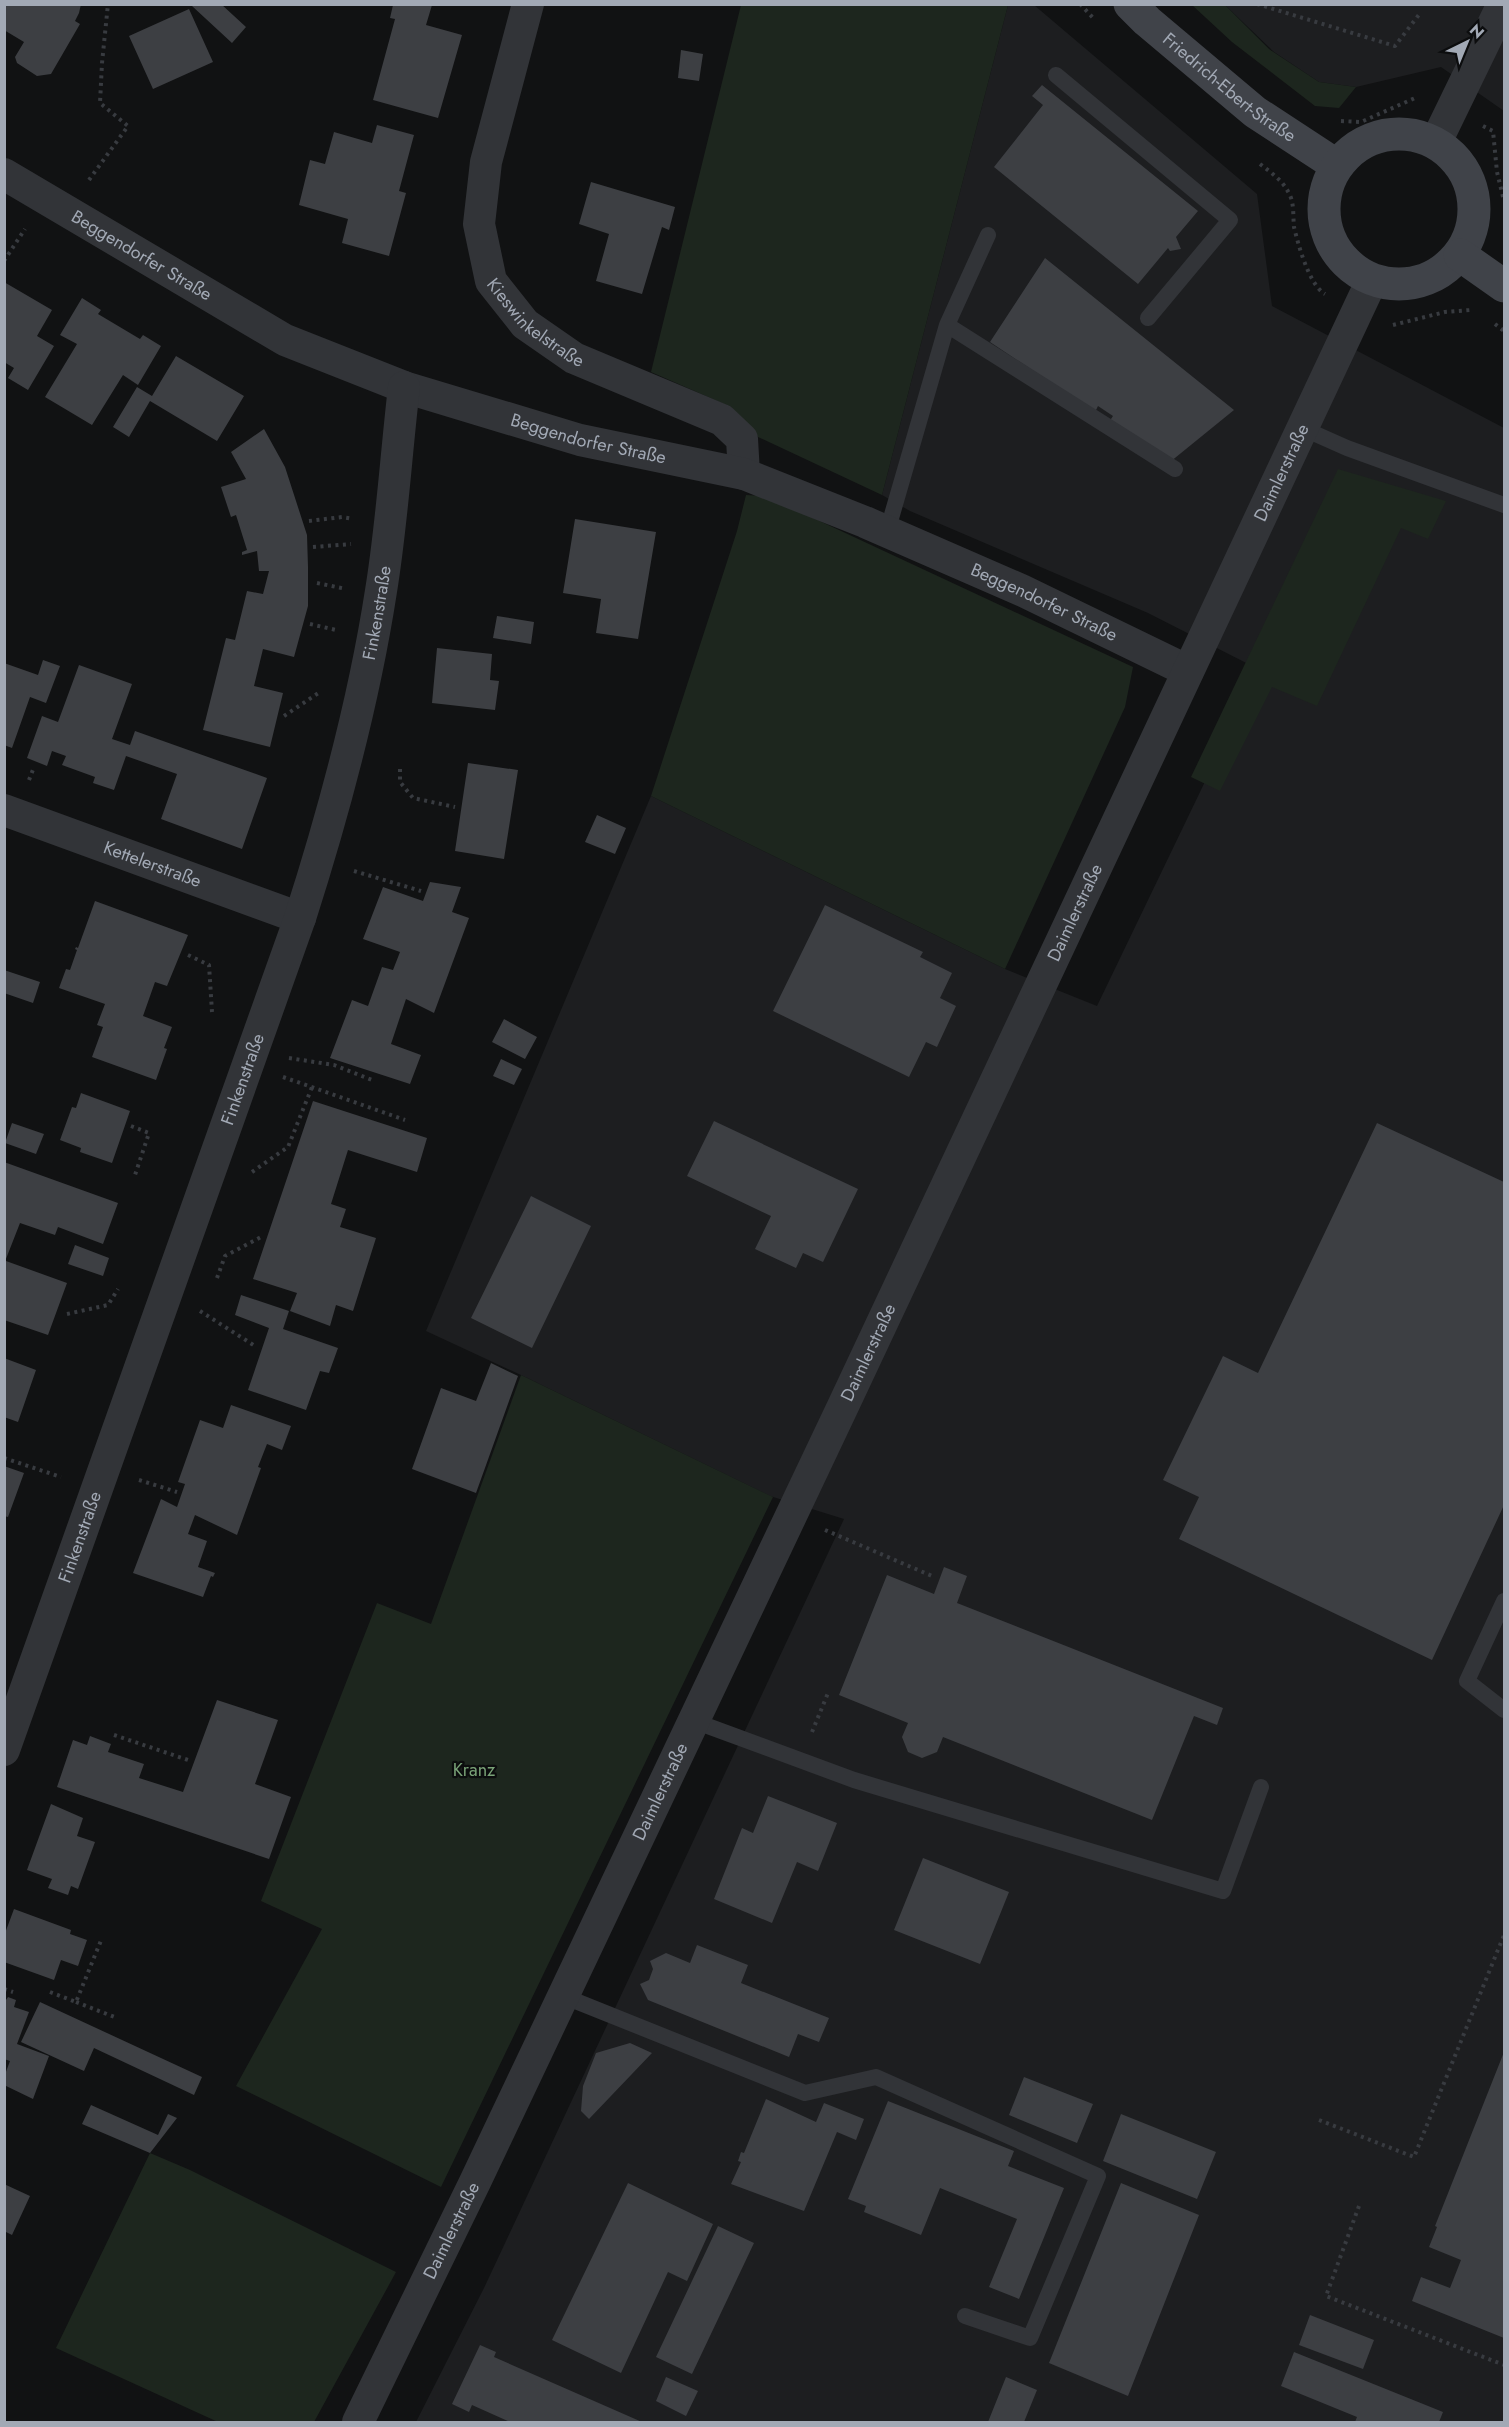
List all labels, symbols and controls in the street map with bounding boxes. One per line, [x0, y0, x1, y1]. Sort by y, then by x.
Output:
north arrow [1437, 12, 1497, 72]
text: N [1464, 19, 1489, 44]
street label: Friedrich-Ebert-Straße [1157, 26, 1301, 148]
street label: Beggendorfer Straße [67, 204, 217, 307]
street label: Kieswinkelstraße [481, 273, 588, 374]
street label: Beggendorfer Straße [507, 407, 668, 471]
street label: Daimlerstraße [1247, 420, 1316, 526]
street label: Beggendorfer Straße [967, 557, 1122, 648]
street label: Finkenstraße [356, 564, 398, 662]
street label: Kettelerstraße [100, 834, 205, 894]
street label: Daimlerstraße [1041, 859, 1109, 966]
street label: Finkenstraße [214, 1030, 271, 1129]
street label: Daimlerstraße [834, 1299, 902, 1406]
street label: Finkenstraße [52, 1488, 108, 1586]
street label: Daimlerstraße [626, 1739, 694, 1845]
park label: Kranz [453, 1757, 496, 1783]
street label: Daimlerstraße [417, 2178, 486, 2284]

